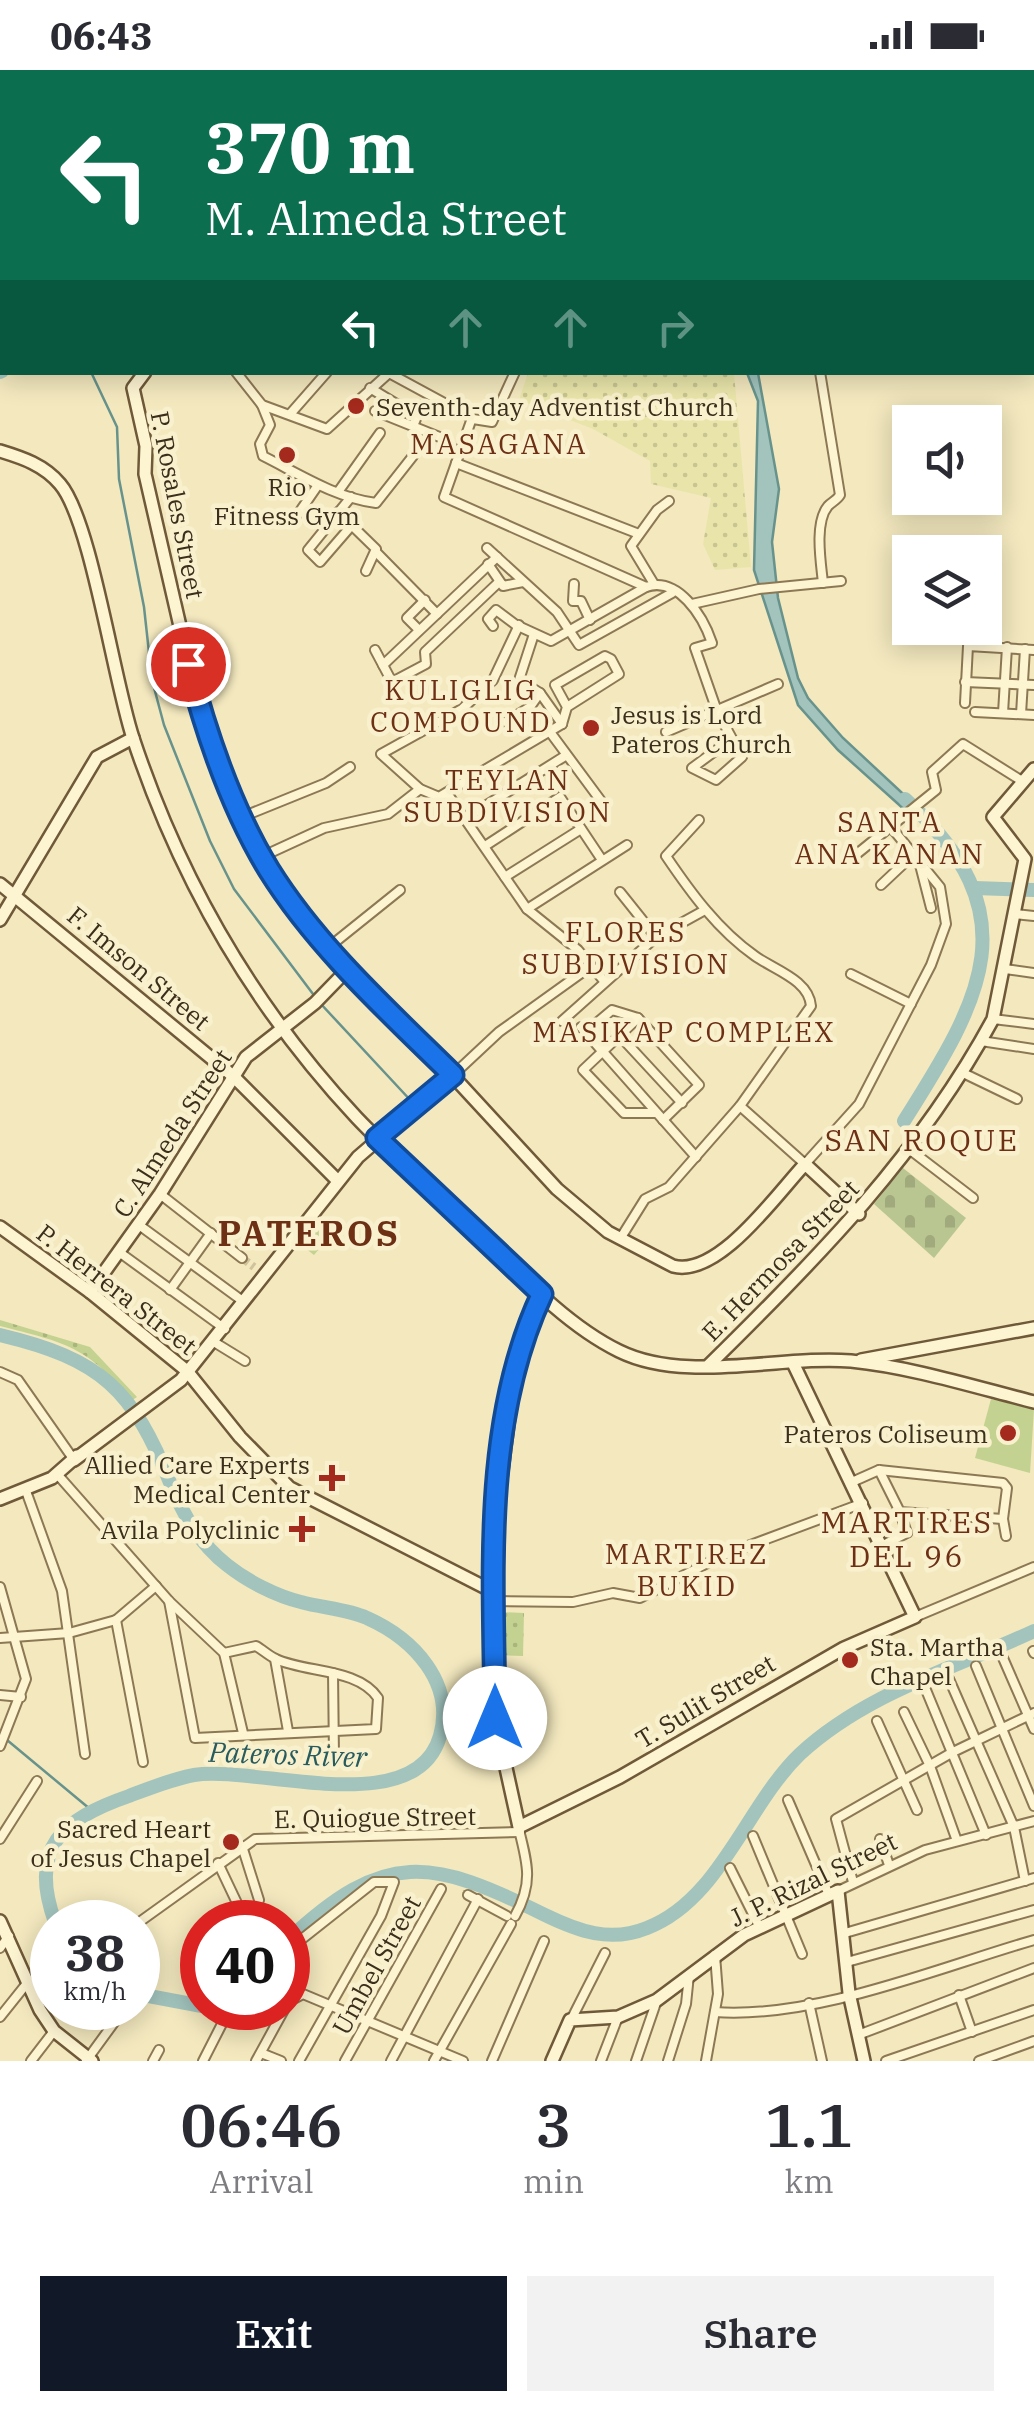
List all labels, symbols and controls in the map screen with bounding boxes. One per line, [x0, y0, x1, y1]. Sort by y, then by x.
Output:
text: 06:43 [50, 11, 153, 60]
text: 370 m [205, 101, 415, 192]
icon: left [40, 110, 170, 240]
text: M. Almeda Street [205, 189, 567, 247]
icon: left [333, 300, 388, 355]
icon: ahead [438, 300, 493, 355]
icon: ahead [543, 300, 598, 355]
icon: right [648, 300, 703, 355]
place label: Seventh-day Adventist Church [376, 390, 734, 423]
marker: Seventh-day Adventist Church [345, 395, 367, 417]
map controls [892, 405, 1002, 645]
button: sound [892, 405, 1002, 515]
street label: P. Rosales Street [144, 408, 212, 602]
district label: MASAGANA [410, 425, 588, 462]
marker: Rio Fitness Gym [276, 444, 298, 466]
place label: Rio Fitness Gym [214, 470, 360, 532]
button: layers [892, 535, 1002, 645]
pin [146, 622, 231, 707]
icon: arrive [161, 637, 216, 692]
district label: KULIGLIG COMPOUND [370, 671, 552, 740]
place label: Jesus is Lord Pateros Church [611, 698, 792, 760]
marker: Jesus is Lord Pateros Church [580, 717, 602, 739]
district label: TEYLAN SUBDIVISION [403, 761, 613, 830]
district label: SANTA ANA KANAN [795, 803, 985, 872]
street label: F. Imson Street [61, 899, 217, 1037]
district label: FLORES SUBDIVISION [521, 913, 731, 982]
district label: MASIKAP COMPLEX [532, 1013, 836, 1050]
street label: C. Almeda Street [105, 1042, 239, 1224]
district label: SAN ROQUE [824, 1120, 1020, 1159]
street label: E. Hermosa Street [694, 1172, 866, 1348]
district label: PATEROS [218, 1210, 400, 1256]
street label: P. Herrera Street [30, 1216, 204, 1362]
place label: Pateros Coliseum [784, 1417, 988, 1450]
marker: Pateros Coliseum [997, 1422, 1019, 1444]
place label: Allied Care Experts Medical Center [84, 1448, 310, 1510]
marker: Allied Care Experts Medical Center [319, 1465, 345, 1491]
district label: MARTIRES DEL 96 [820, 1502, 994, 1575]
place label: Avila Polyclinic [100, 1513, 280, 1546]
marker: Avila Polyclinic [289, 1516, 315, 1542]
district label: MARTIREZ BUKID [605, 1535, 769, 1604]
place label: Sta. Martha Chapel [870, 1630, 1005, 1692]
street label: T. Sulit Street [629, 1646, 781, 1756]
marker: Sta. Martha Chapel [839, 1649, 861, 1671]
position arrow [443, 1666, 547, 1770]
water label: Pateros River [207, 1733, 369, 1775]
street label: E. Quiogue Street [274, 1799, 477, 1835]
place label: Sacred Heart of Jesus Chapel [30, 1812, 211, 1874]
street label: J. P. Rizal Street [724, 1824, 902, 1934]
marker: Sacred Heart of Jesus Chapel [220, 1831, 242, 1853]
street label: Umbel Street [324, 1889, 428, 2040]
speed limit sign: 40 [180, 1900, 310, 2030]
text: 38 [65, 1920, 125, 1985]
text: km/h [63, 1974, 127, 2007]
text: 06:46 [181, 2085, 342, 2164]
text: 3 [536, 2085, 572, 2164]
text: 1.1 [765, 2085, 853, 2164]
text: Arrival [209, 2160, 314, 2202]
text: min [523, 2160, 584, 2202]
text: km [784, 2160, 834, 2202]
button: Exit [40, 2276, 507, 2391]
button: Share [527, 2276, 994, 2391]

